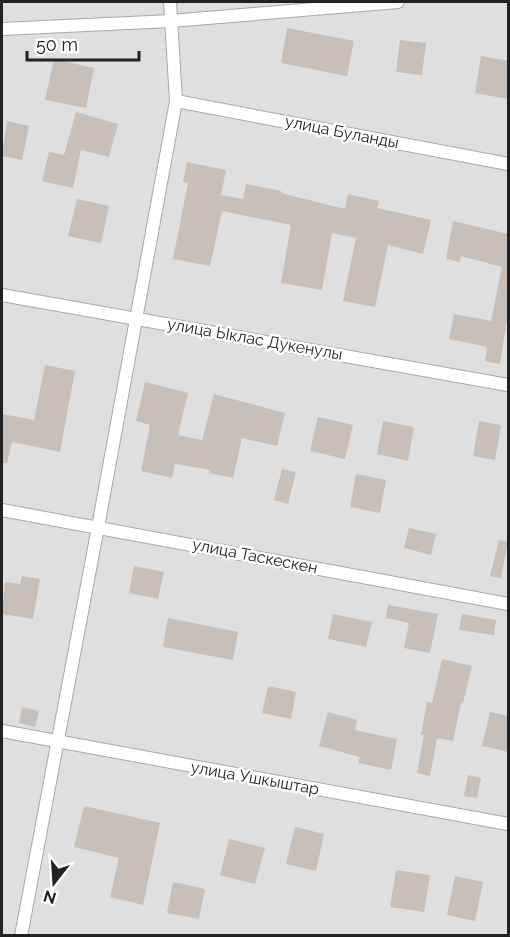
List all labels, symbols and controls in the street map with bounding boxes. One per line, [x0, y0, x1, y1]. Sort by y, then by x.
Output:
scale bar [27, 24, 140, 62]
text: 50 m [36, 34, 78, 55]
street label: улица Буланды [283, 112, 401, 152]
street label: улица Ыклас Дукенулы [166, 314, 344, 364]
street label: улица Таскескен [191, 535, 319, 577]
street label: улица Ушкыштар [189, 757, 321, 799]
north arrow [24, 853, 84, 913]
text: N [41, 886, 58, 908]

